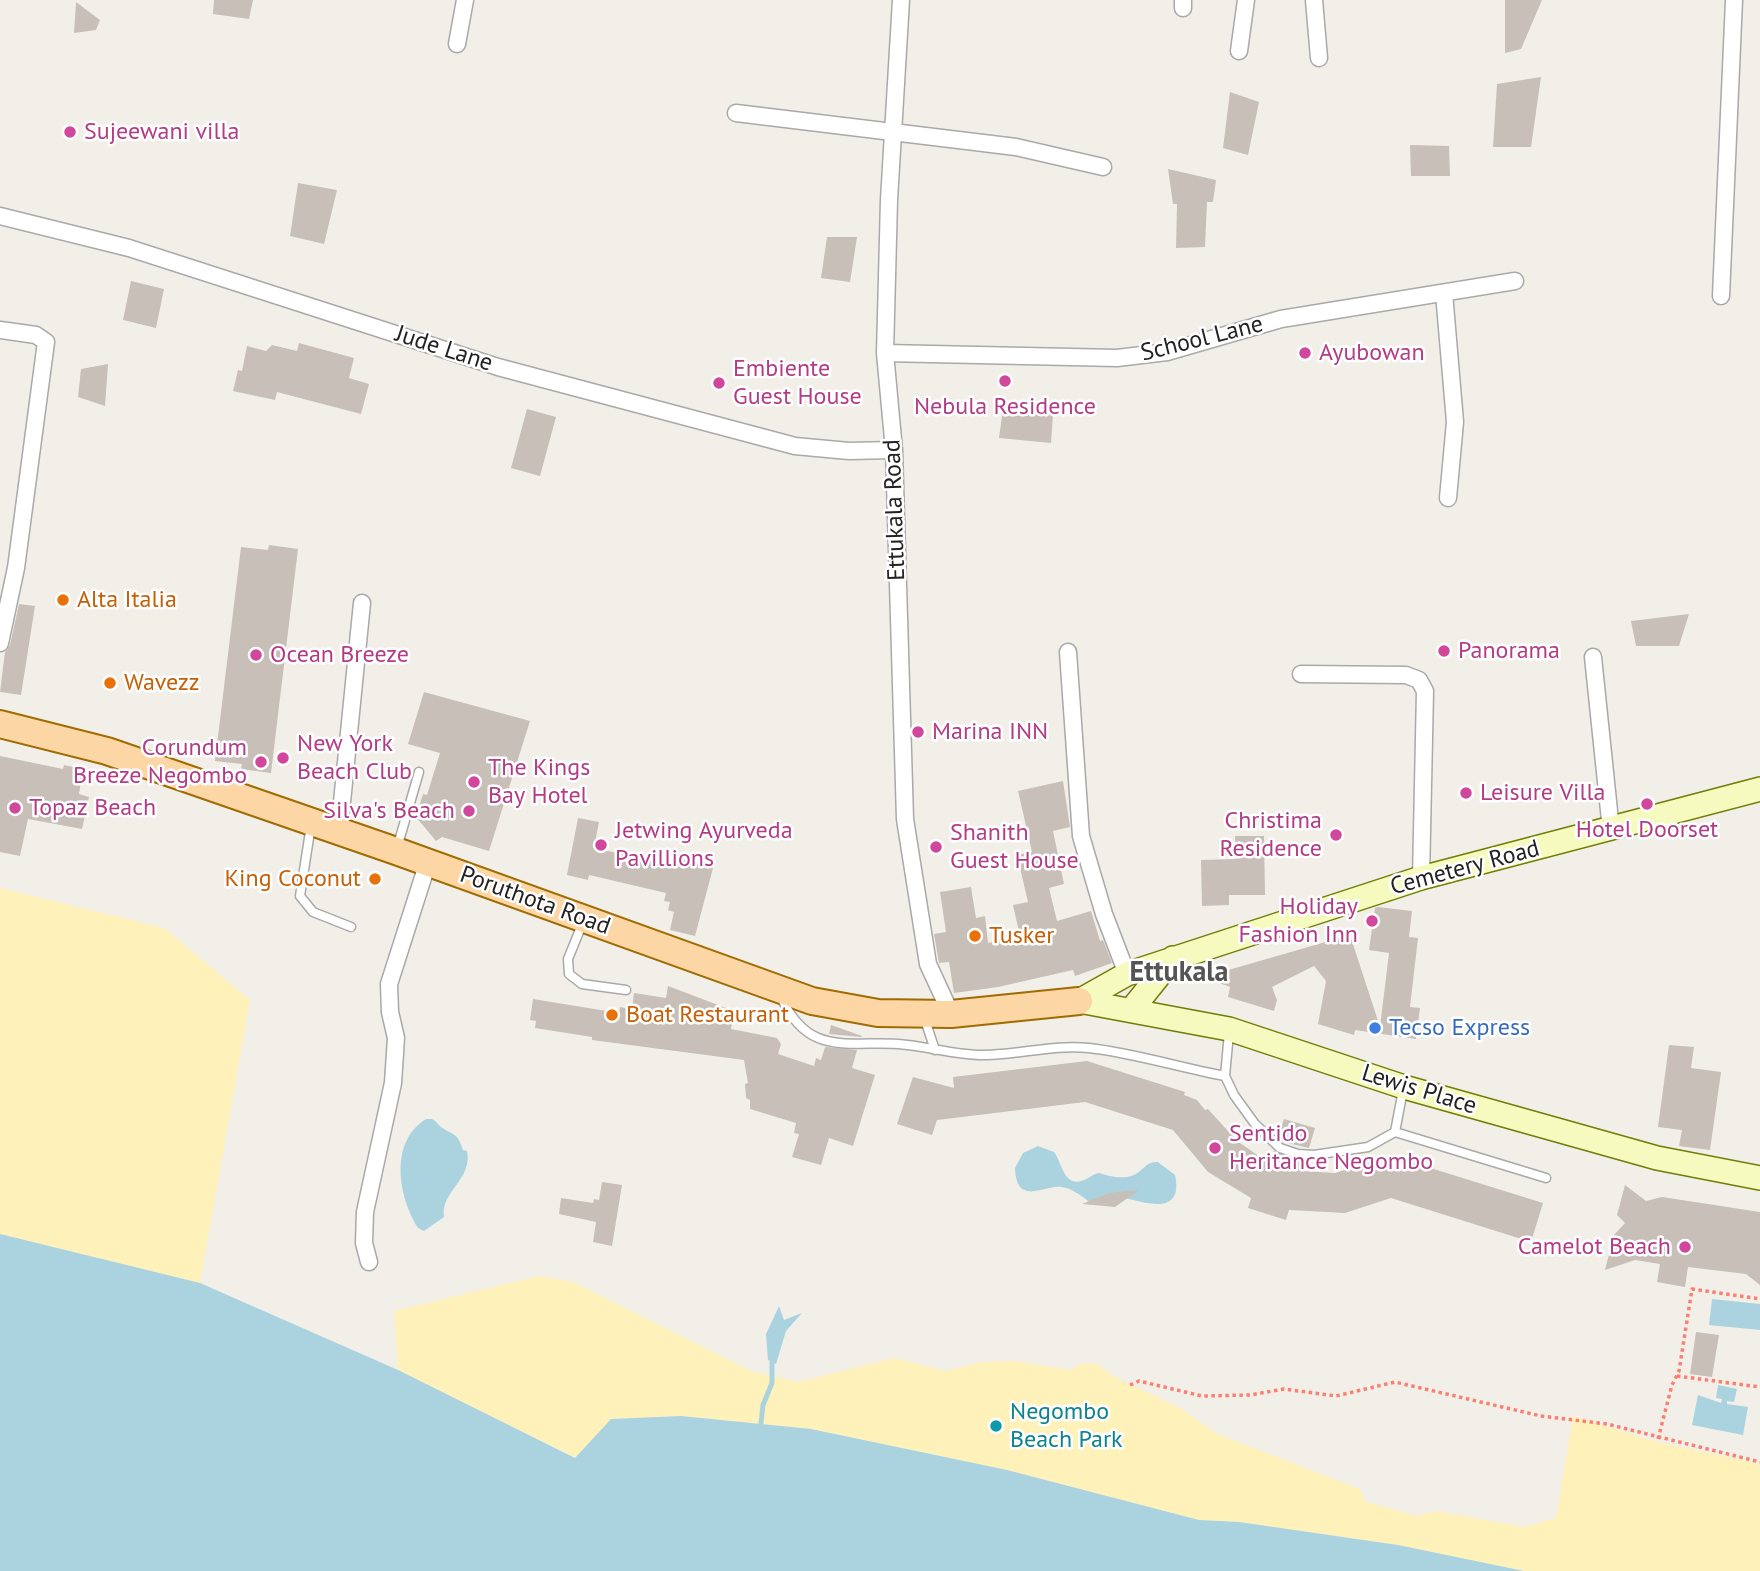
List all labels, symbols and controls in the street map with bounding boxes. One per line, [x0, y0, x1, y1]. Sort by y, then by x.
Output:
place label: Sujeewani villa [84, 118, 239, 146]
marker: Sujeewani villa [62, 124, 78, 140]
street label: School Lane [1138, 310, 1266, 368]
street label: Jude Lane [392, 320, 496, 378]
place label: Ayubowan [1319, 339, 1425, 367]
marker: Ayubowan [1297, 345, 1313, 361]
place label: Embiente Guest House [733, 355, 862, 411]
marker: Nebula Residence [997, 373, 1013, 389]
marker: Embiente Guest House [711, 375, 727, 391]
place label: Nebula Residence [914, 393, 1096, 421]
street label: Ettukala Road [878, 439, 912, 581]
place label: Alta Italia [77, 586, 177, 614]
marker: Alta Italia [55, 592, 71, 608]
place label: Panorama [1458, 637, 1560, 665]
place label: Ocean Breeze [270, 641, 409, 669]
marker: Panorama [1436, 643, 1452, 659]
marker: Ocean Breeze [248, 647, 264, 663]
place label: Wavezz [124, 669, 199, 697]
marker: Wavezz [102, 675, 118, 691]
place label: Marina INN [932, 718, 1048, 746]
marker: Marina INN [910, 724, 926, 740]
place label: New York Beach Club [297, 730, 412, 786]
place label: Corundum Breeze Negombo [73, 734, 247, 790]
marker: New York Beach Club [275, 750, 291, 766]
marker: Corundum Breeze Negombo [253, 754, 269, 770]
place label: The Kings Bay Hotel [488, 754, 590, 810]
marker: The Kings Bay Hotel [466, 774, 482, 790]
place label: Leisure Villa [1480, 779, 1605, 807]
marker: Leisure Villa [1458, 785, 1474, 801]
place label: Topaz Beach [29, 794, 156, 822]
marker: Hotel Doorset [1639, 796, 1655, 812]
place label: Silva's Beach [323, 797, 455, 825]
marker: Topaz Beach [7, 800, 23, 816]
marker: Silva's Beach [461, 803, 477, 819]
place label: Christima Residence [1219, 807, 1322, 863]
place label: Hotel Doorset [1576, 816, 1718, 844]
place label: Jetwing Ayurveda Pavillions [615, 817, 793, 873]
place label: Shanith Guest House [950, 819, 1079, 875]
marker: Christima Residence [1328, 827, 1344, 843]
street label: Cemetery Road [1387, 834, 1543, 902]
marker: Jetwing Ayurveda Pavillions [593, 837, 609, 853]
marker: Shanith Guest House [928, 839, 944, 855]
street label: Poruthota Road [456, 860, 614, 942]
place label: King Coconut [224, 865, 361, 893]
marker: King Coconut [367, 871, 383, 887]
place label: Holiday Fashion Inn [1238, 893, 1358, 949]
marker: Holiday Fashion Inn [1364, 913, 1380, 929]
place label: Tusker [989, 922, 1054, 950]
marker: Tusker [967, 928, 983, 944]
district label: Ettukala [1130, 956, 1228, 990]
place label: Boat Restaurant [626, 1001, 789, 1029]
marker: Boat Restaurant [604, 1007, 620, 1023]
place label: Tecso Express [1389, 1014, 1530, 1042]
marker: Tecso Express [1367, 1020, 1383, 1036]
street label: Lewis Place [1358, 1059, 1480, 1121]
place label: Sentido Heritance Negombo [1229, 1120, 1433, 1176]
marker: Sentido Heritance Negombo [1207, 1140, 1223, 1156]
place label: Camelot Beach [1518, 1233, 1671, 1261]
marker: Camelot Beach [1677, 1239, 1693, 1255]
place label: Negombo Beach Park [1010, 1398, 1123, 1454]
marker: Negombo Beach Park [988, 1418, 1004, 1434]

